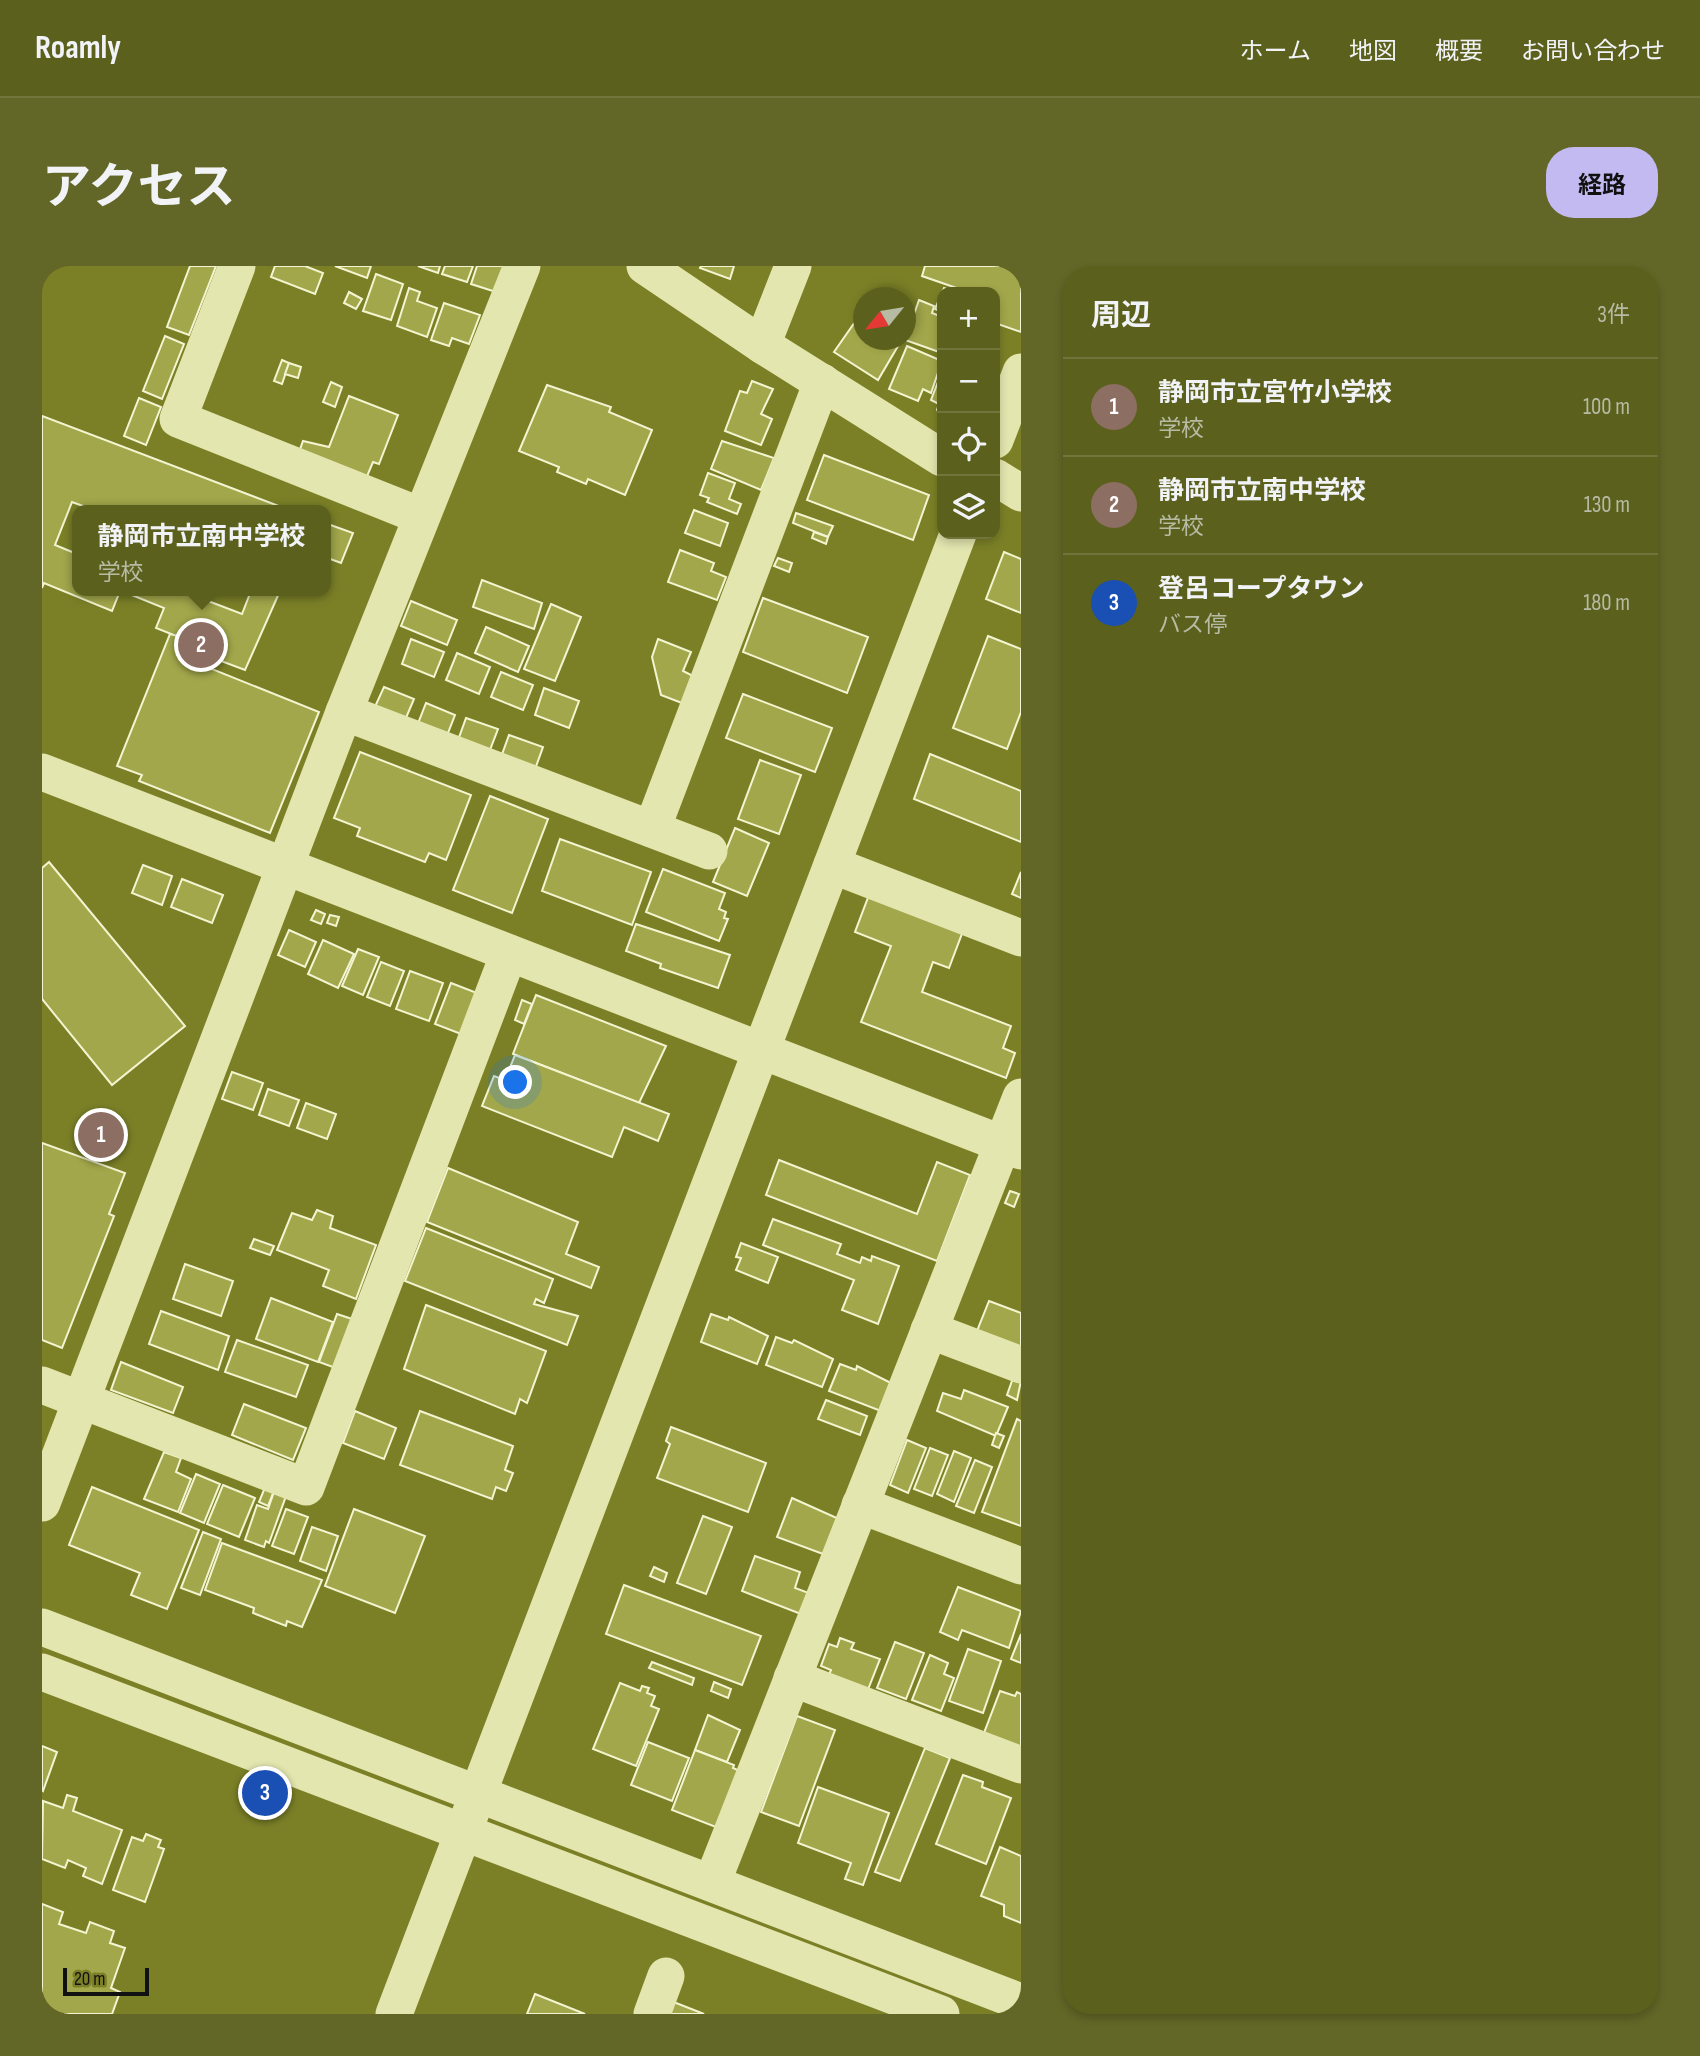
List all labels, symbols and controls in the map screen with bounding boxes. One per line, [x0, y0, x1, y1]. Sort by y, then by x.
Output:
text: Roamly [35, 28, 121, 68]
text: ホーム [1240, 37, 1311, 66]
text: 地図 [1349, 37, 1397, 66]
text: 概要 [1435, 37, 1483, 66]
text: お問い合わせ [1521, 37, 1665, 66]
button: 経路 [1546, 147, 1658, 218]
text: アクセス [42, 159, 236, 218]
north arrow [853, 287, 916, 350]
map controls [937, 287, 1000, 539]
button: + [937, 287, 1000, 350]
text: 周辺 [1091, 298, 1151, 334]
text: 3件 [1597, 301, 1630, 329]
button: − [937, 350, 1000, 413]
text: 静岡市立宮竹小学校 [1158, 378, 1392, 409]
text: 1 [1109, 393, 1119, 421]
text: 100 m [1583, 393, 1630, 421]
button: locate [937, 413, 1000, 476]
text: 学校 [1158, 415, 1204, 443]
button: layers [937, 476, 1000, 539]
text: 静岡市立南中学校 [1158, 476, 1366, 507]
text: 2 [1109, 491, 1119, 519]
text: 130 m [1584, 491, 1630, 519]
popup [72, 505, 331, 596]
text: 学校 [1158, 513, 1204, 541]
text: 静岡市立南中学校 [97, 522, 306, 553]
text: 学校 [97, 559, 143, 587]
text: 登呂コープタウン [1158, 574, 1364, 605]
text: 3 [1109, 589, 1119, 617]
text: 180 m [1583, 589, 1630, 617]
text: バス停 [1158, 611, 1227, 639]
pin: 2 [178, 619, 224, 671]
your location [498, 1065, 532, 1099]
pin: 1 [78, 1109, 124, 1161]
pin: 3 [242, 1767, 288, 1819]
scale bar [63, 1965, 149, 1997]
text: 20 m [74, 1968, 106, 1991]

